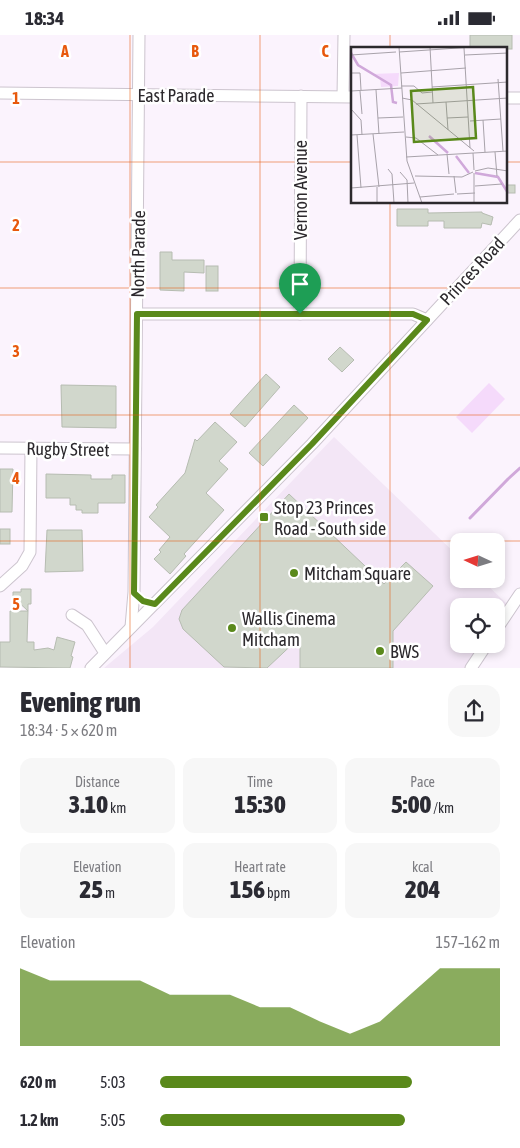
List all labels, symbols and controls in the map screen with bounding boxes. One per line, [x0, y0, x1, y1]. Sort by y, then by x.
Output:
text: 18:34 [25, 7, 64, 29]
text: A [60, 42, 69, 60]
text: B [191, 42, 199, 60]
text: C [321, 42, 329, 60]
inset map [351, 47, 508, 204]
street label: East Parade [138, 85, 214, 106]
text: 1 [12, 89, 20, 107]
street label: Vernon Avenue [290, 140, 311, 240]
street label: North Parade [127, 210, 149, 298]
text: 2 [12, 216, 20, 234]
street label: Princes Road [435, 233, 509, 309]
pin [279, 263, 321, 314]
icon: arrive [286, 270, 314, 298]
text: 3 [12, 342, 20, 360]
street label: Rugby Street [26, 438, 110, 460]
text: 4 [11, 469, 20, 487]
place label: Stop 23 Princes Road - South side [274, 497, 386, 539]
marker: Stop 23 Princes Road - South side [258, 511, 270, 523]
north arrow [450, 533, 505, 587]
map controls [450, 533, 505, 653]
place label: Mitcham Square [304, 563, 411, 584]
marker: Mitcham Square [288, 567, 300, 579]
text: 5 [12, 595, 20, 613]
button: locate [450, 598, 505, 653]
place label: Wallis Cinema Mitcham [242, 608, 336, 650]
marker: Wallis Cinema Mitcham [226, 622, 238, 634]
place label: BWS [390, 641, 420, 662]
marker: BWS [374, 645, 386, 657]
button: share [448, 685, 500, 737]
text: Evening run [20, 686, 141, 718]
text: 18:34 · 5 × 620 m [20, 721, 117, 739]
text: Distance [75, 774, 120, 790]
text: Time [247, 774, 273, 790]
text: Pace [410, 774, 435, 790]
text: 3.10 [68, 790, 108, 818]
text: 15:30 [234, 790, 286, 818]
text: 5:00 [391, 790, 431, 818]
text: km [108, 800, 126, 816]
text: /km [431, 800, 454, 816]
text: Elevation [73, 859, 122, 875]
text: Heart rate [234, 859, 286, 875]
text: kcal [412, 859, 433, 875]
text: 25 [80, 875, 103, 903]
text: 156 [230, 875, 265, 903]
text: 204 [405, 875, 440, 903]
text: m [103, 885, 115, 901]
text: bpm [265, 885, 290, 901]
text: Elevation [20, 933, 75, 951]
text: 157–162 m [436, 933, 500, 951]
text: 620 m [20, 1073, 56, 1091]
text: 5:03 [100, 1073, 126, 1091]
text: 1.2 km [20, 1111, 59, 1129]
text: 5:05 [100, 1111, 126, 1129]

